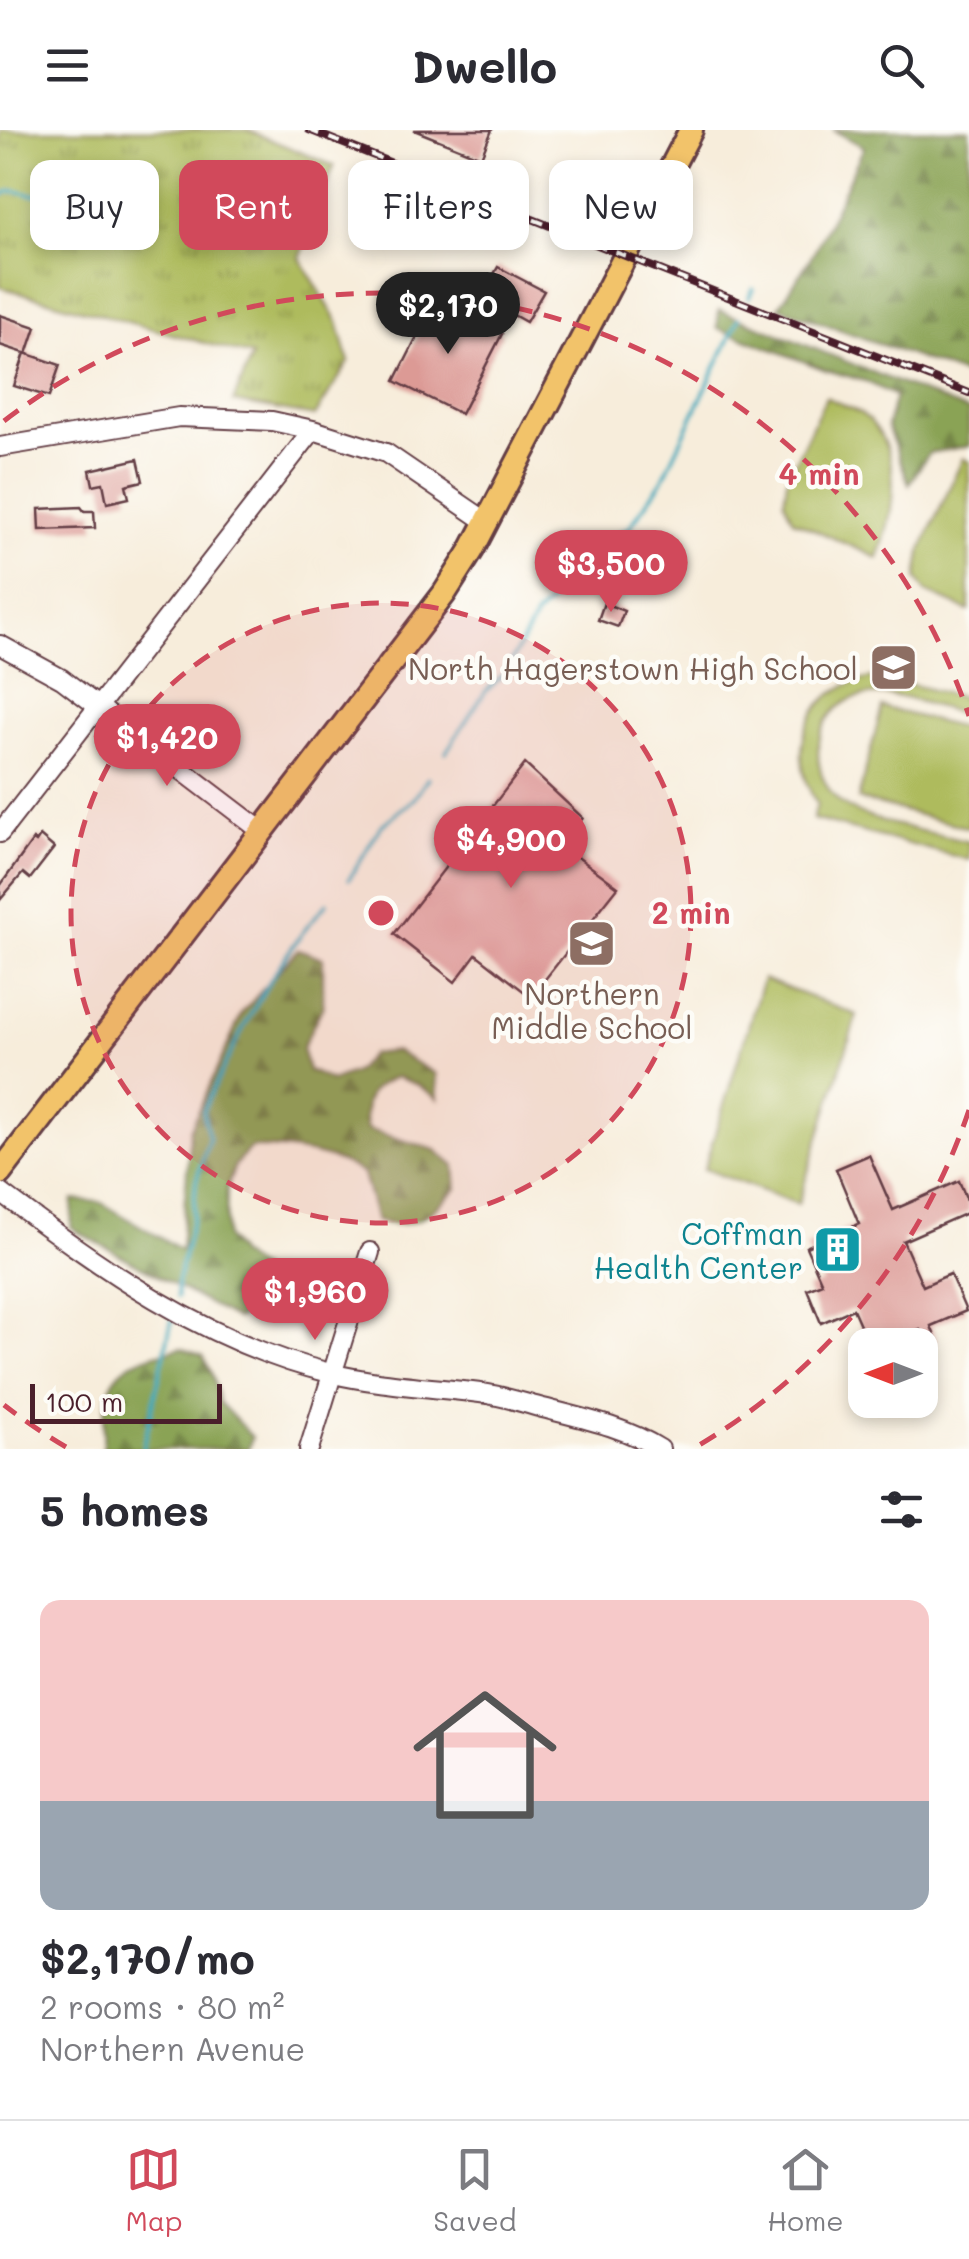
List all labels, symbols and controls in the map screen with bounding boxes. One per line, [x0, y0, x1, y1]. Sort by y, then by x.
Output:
text: Dwello [412, 36, 557, 94]
icon: menu [40, 38, 95, 93]
icon: search [874, 38, 929, 93]
chip: Buy [30, 160, 159, 250]
chip: Rent [179, 160, 328, 250]
chip: Filters [348, 160, 529, 250]
chip: New [549, 160, 693, 250]
pin: $2,170 [367, 272, 529, 357]
text: $2,170 [398, 283, 498, 325]
text: 4 min [779, 453, 860, 493]
pin: $3,500 [530, 530, 692, 615]
text: $3,500 [557, 541, 665, 583]
school or university icon: North Hagerstown High School [867, 642, 919, 694]
place label: North Hagerstown High School [408, 648, 858, 688]
pin: $1,420 [86, 704, 248, 789]
text: $1,420 [116, 715, 218, 757]
pin: $4,900 [430, 806, 592, 891]
text: $4,900 [456, 817, 566, 859]
text: 2 min [652, 892, 730, 932]
centre of rings [363, 895, 399, 931]
school or university icon: Northern Middle School [566, 918, 618, 970]
place label: Northern Middle School [491, 973, 693, 1047]
place label: Coffman Health Center [594, 1213, 803, 1287]
building icon: Coffman Health Center [812, 1224, 864, 1276]
pin: $1,960 [234, 1258, 396, 1343]
text: $1,960 [264, 1269, 366, 1311]
north arrow [848, 1328, 938, 1418]
map controls [848, 1328, 938, 1418]
scale bar [30, 1379, 222, 1424]
text: 100 m [45, 1383, 123, 1419]
text: 5 homes [40, 1482, 209, 1537]
icon: filters [874, 1482, 929, 1537]
icon: home [395, 1665, 575, 1845]
text: $2,170/mo [40, 1930, 255, 1985]
text: 2 rooms · 80 m² [40, 1985, 285, 2027]
text: Northern Avenue [40, 2027, 305, 2069]
tab: Map [125, 2142, 182, 2238]
tab: Saved [433, 2142, 516, 2238]
tab: Home [767, 2142, 844, 2238]

